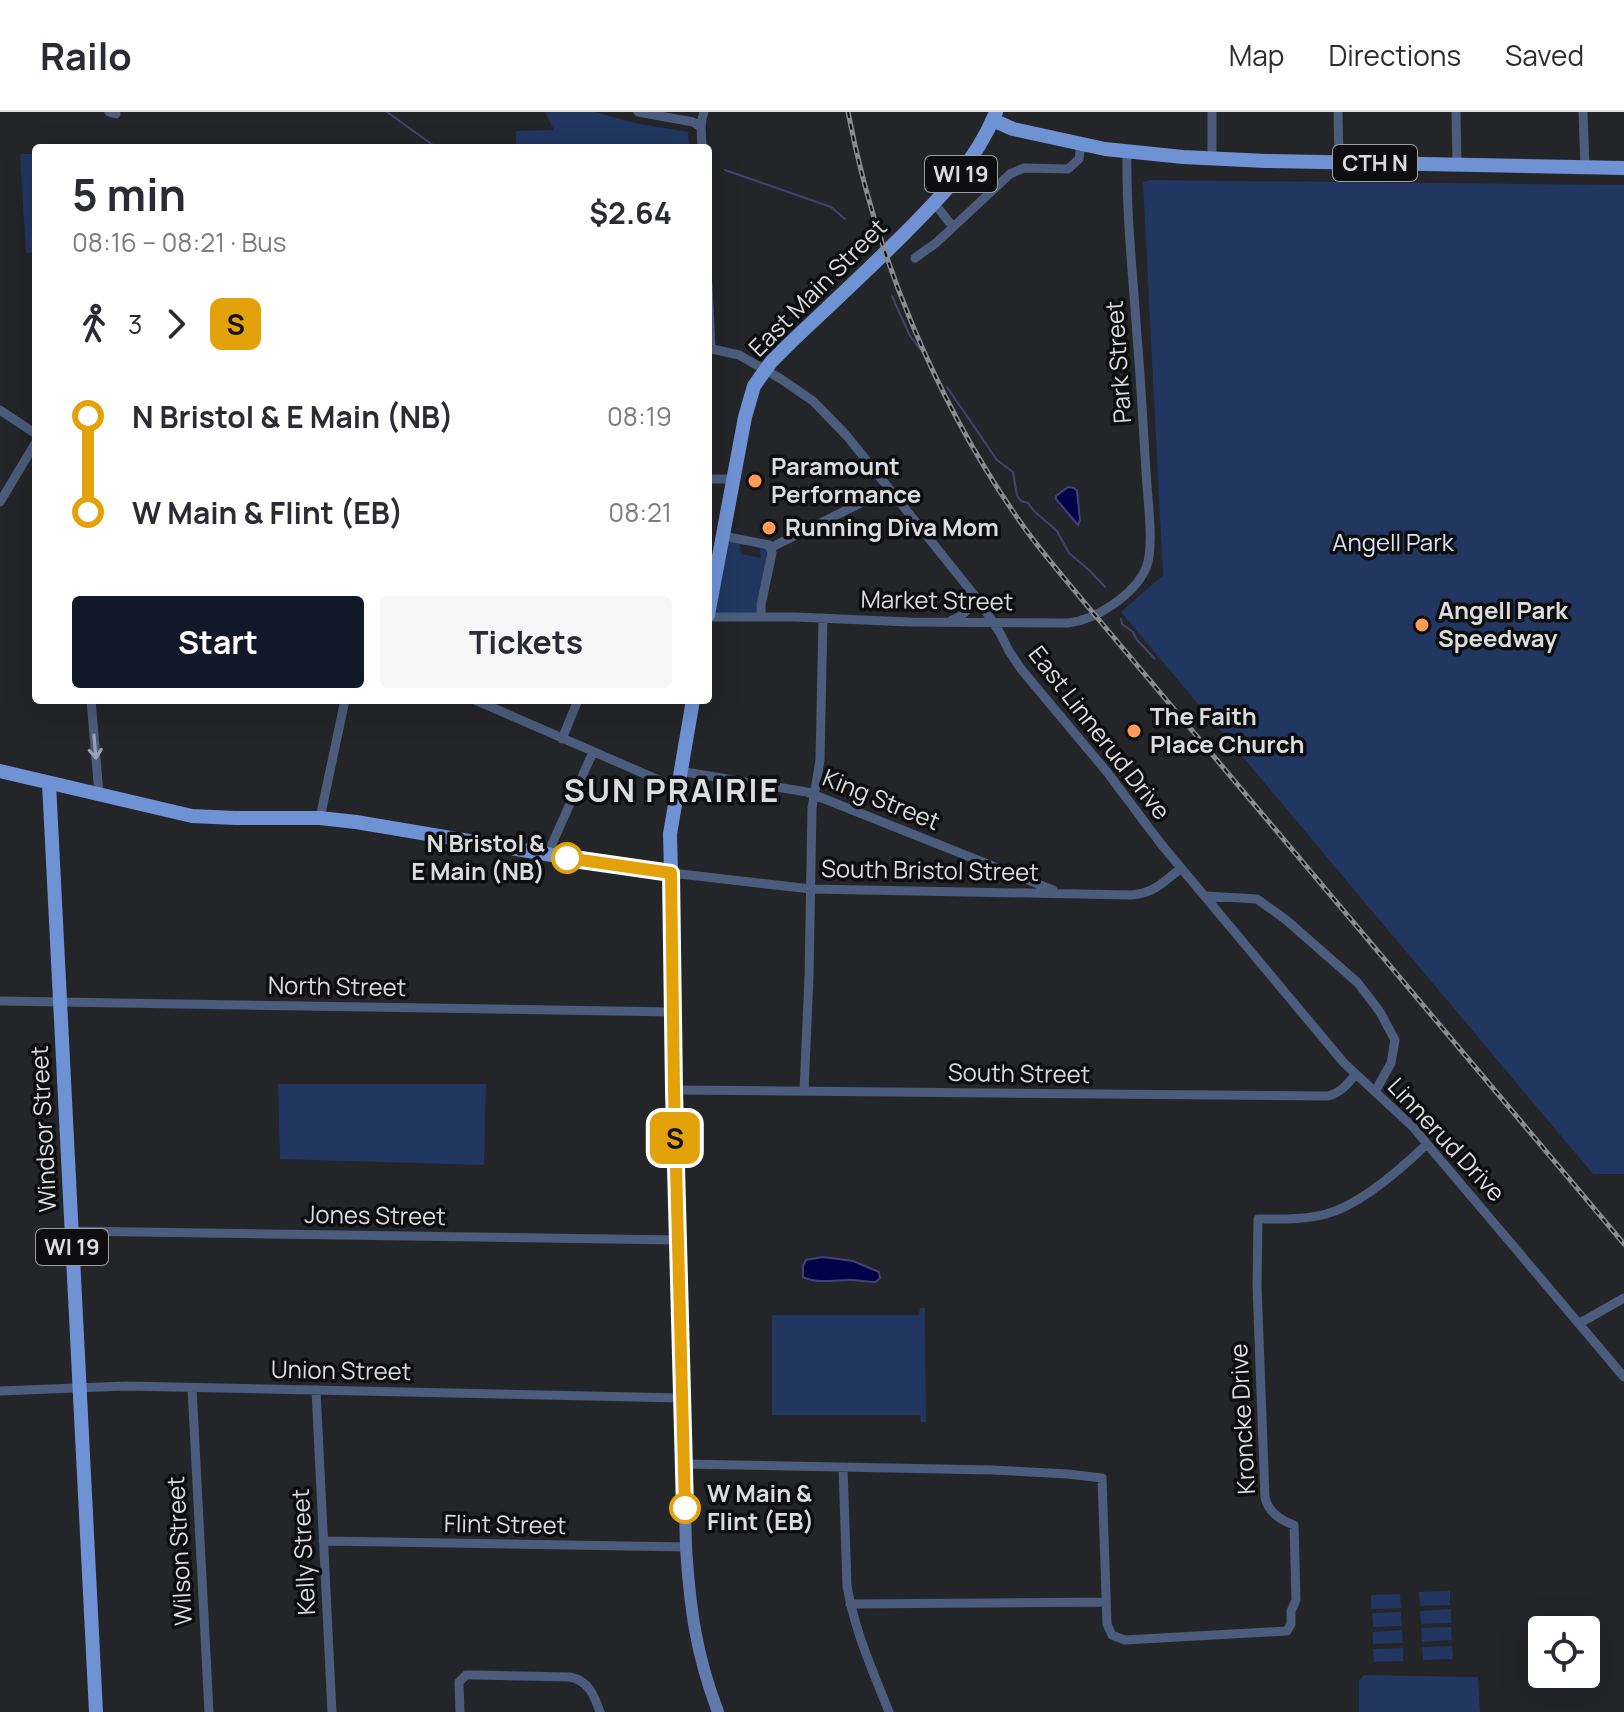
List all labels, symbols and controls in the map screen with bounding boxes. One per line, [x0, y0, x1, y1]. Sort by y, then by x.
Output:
text: Railo [40, 29, 132, 81]
text: Map [1229, 36, 1284, 74]
text: Directions [1328, 36, 1461, 74]
text: Saved [1505, 36, 1584, 74]
road number: CTH N [1333, 145, 1417, 181]
road number: WI 19 [925, 156, 997, 192]
text: 5 min [72, 164, 186, 224]
text: $2.64 [589, 192, 672, 233]
street label: East Main Street [741, 211, 893, 363]
text: 08:16 – 08:21 · Bus [72, 224, 286, 260]
street label: Park Street [1097, 300, 1138, 425]
icon: walk [72, 302, 116, 346]
icon: forward [154, 302, 198, 346]
text: S [226, 305, 245, 343]
text: 3 [128, 306, 142, 342]
text: N Bristol & E Main (NB) [132, 396, 454, 437]
text: 08:19 [607, 398, 672, 434]
place label: Paramount Performance [771, 449, 921, 510]
marker: Paramount Performance [746, 472, 764, 490]
text: W Main & Flint (EB) [132, 492, 403, 533]
text: 08:21 [608, 494, 672, 530]
place label: Running Diva Mom [785, 510, 999, 543]
marker: Running Diva Mom [760, 519, 778, 537]
park label: Angell Park [1332, 525, 1455, 558]
street label: Market Street [860, 582, 1014, 617]
place label: Angell Park Speedway [1438, 593, 1569, 654]
button: Start [72, 596, 364, 688]
button: Tickets [380, 596, 672, 688]
marker: Angell Park Speedway [1413, 616, 1431, 634]
street label: East Linnerud Drive [1022, 638, 1179, 826]
place label: The Faith Place Church [1150, 699, 1305, 760]
marker: The Faith Place Church [1125, 722, 1143, 740]
one-way arrow [88, 733, 103, 760]
street label: King Street [818, 760, 945, 837]
district label: SUN PRAIRIE [564, 768, 780, 812]
place label: N Bristol & E Main (NB) [411, 826, 545, 887]
marker: N Bristol & E Main (NB) [552, 843, 582, 873]
street label: South Bristol Street [821, 851, 1039, 888]
street label: North Street [268, 968, 407, 1003]
street label: Windsor Street [22, 1045, 63, 1213]
street label: South Street [948, 1055, 1091, 1090]
street label: Linnerud Drive [1381, 1070, 1513, 1208]
line badge: S [649, 1112, 701, 1164]
text: S [666, 1119, 684, 1157]
street label: Jones Street [304, 1197, 446, 1232]
road number: WI 19 [36, 1229, 108, 1265]
street label: Kroncke Drive [1221, 1343, 1262, 1495]
street label: Union Street [271, 1352, 412, 1387]
street label: Wilson Street [158, 1476, 199, 1627]
place label: W Main & Flint (EB) [707, 1476, 814, 1537]
street label: Kelly Street [283, 1488, 322, 1616]
marker: W Main & Flint (EB) [670, 1493, 700, 1523]
street label: Flint Street [444, 1506, 567, 1541]
map controls [1528, 1616, 1600, 1688]
button: locate [1528, 1616, 1600, 1688]

